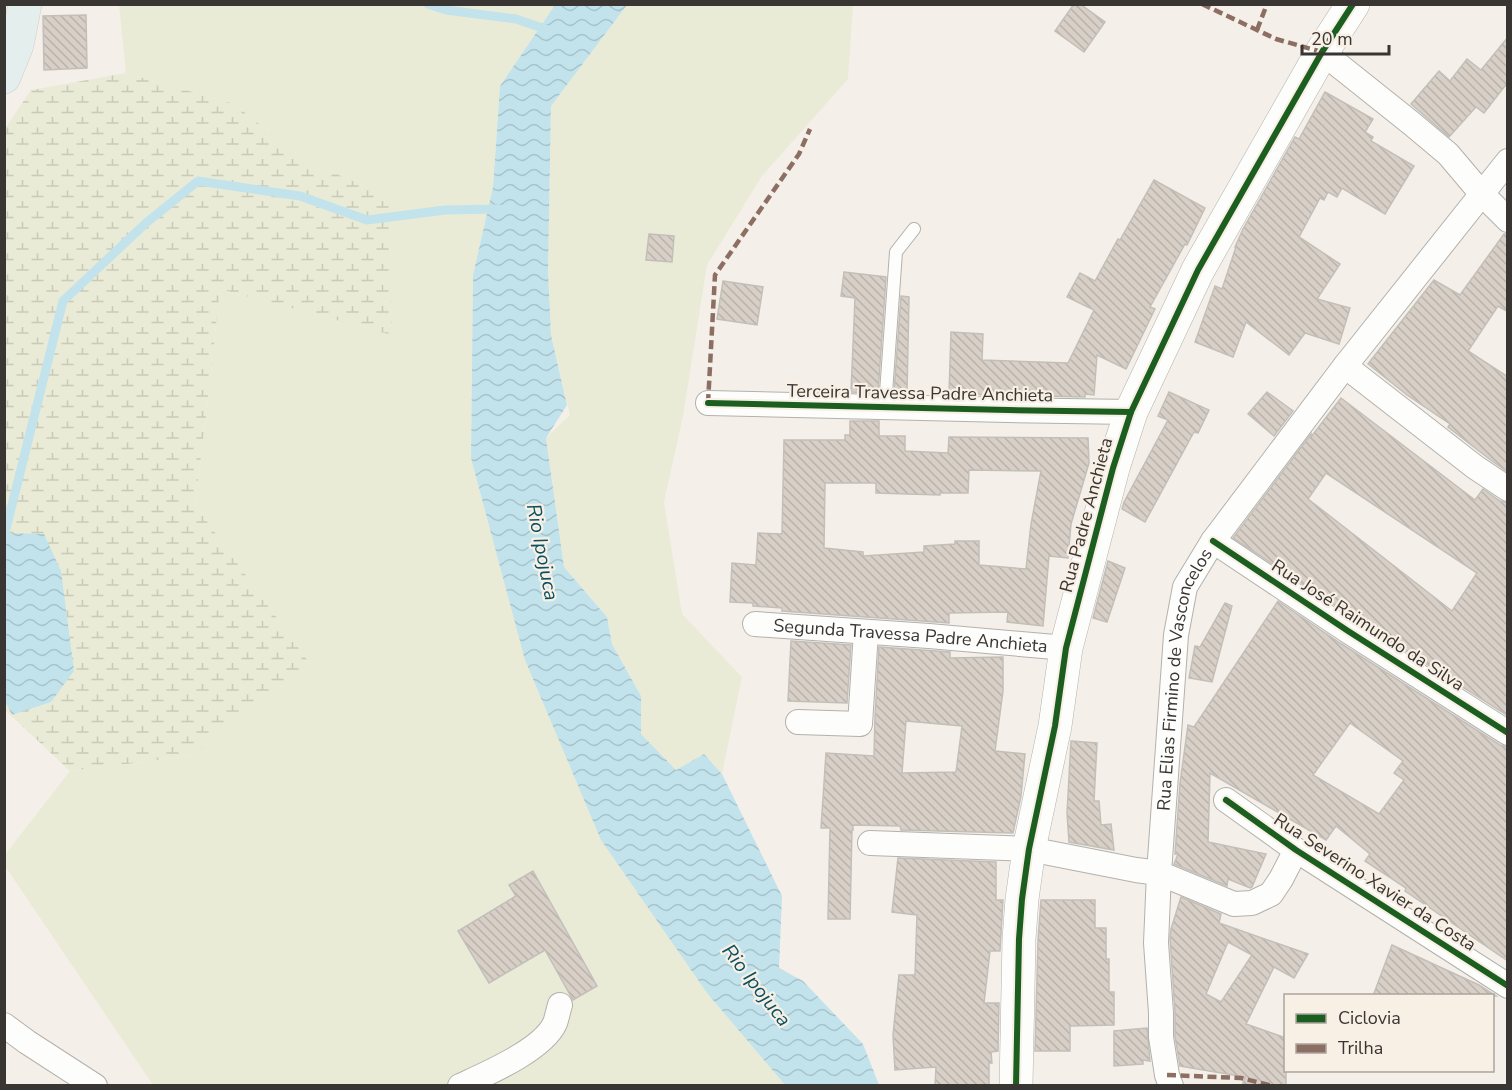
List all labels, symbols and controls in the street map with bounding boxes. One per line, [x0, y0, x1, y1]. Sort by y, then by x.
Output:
scale bar [1302, 18, 1389, 56]
text: 20 m [1311, 27, 1353, 51]
street label: Terceira Travessa Padre Anchieta [787, 379, 1053, 407]
street label: Rua Padre Anchieta [1054, 435, 1118, 595]
water label: Rio Ipojuca [520, 501, 565, 603]
street label: Rua Elias Firmino de Vasconcelos [1151, 544, 1218, 812]
street label: Rua José Raimundo da Silva [1267, 554, 1469, 696]
street label: Segunda Travessa Padre Anchieta [773, 613, 1049, 658]
street label: Rua Severino Xavier da Costa [1269, 807, 1481, 957]
water label: Rio Ipojuca [716, 938, 797, 1032]
legend [1284, 994, 1494, 1072]
text: Ciclovia [1338, 1006, 1401, 1030]
text: Trilha [1338, 1036, 1383, 1060]

